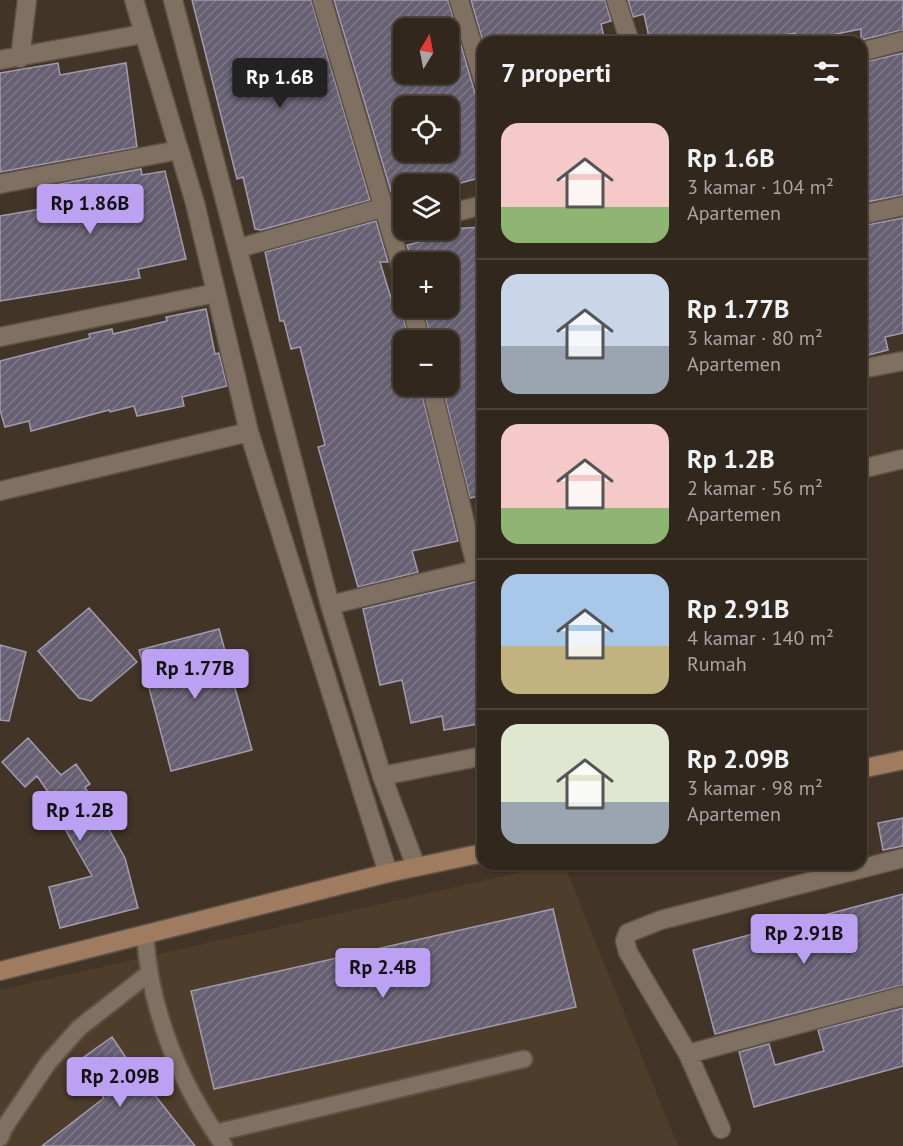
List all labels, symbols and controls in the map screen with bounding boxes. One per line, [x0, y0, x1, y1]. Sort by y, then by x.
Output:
north arrow [393, 18, 459, 84]
map controls [393, 18, 459, 396]
text: 7 properti [501, 56, 611, 89]
icon: filters [810, 56, 843, 89]
pin: Rp 1.6B [225, 58, 335, 109]
text: Rp 1.6B [246, 64, 314, 90]
button: locate [393, 96, 459, 162]
text: Rp 1.6B [687, 141, 775, 174]
icon: home [549, 147, 621, 219]
button: layers [393, 174, 459, 240]
text: 3 kamar · 104 m² [687, 174, 834, 200]
pin: Rp 1.86B [28, 184, 152, 235]
text: Rp 1.86B [51, 190, 129, 216]
text: Apartemen [687, 200, 781, 226]
button: + [393, 252, 459, 318]
text: Rp 1.77B [687, 292, 789, 325]
icon: home [549, 298, 621, 370]
text: 3 kamar · 80 m² [687, 325, 823, 351]
button: − [393, 330, 459, 396]
text: Apartemen [687, 351, 781, 377]
text: Rp 1.2B [687, 442, 775, 475]
icon: home [549, 448, 621, 520]
text: 2 kamar · 56 m² [687, 475, 823, 501]
text: Apartemen [687, 501, 781, 527]
text: Rp 2.91B [687, 592, 789, 625]
icon: home [549, 598, 621, 670]
text: 4 kamar · 140 m² [687, 625, 834, 651]
pin: Rp 1.77B [133, 649, 257, 700]
text: Rumah [687, 651, 747, 677]
text: Rp 1.77B [156, 655, 234, 681]
text: Rp 2.09B [687, 742, 789, 775]
icon: home [549, 748, 621, 820]
text: 3 kamar · 98 m² [687, 775, 823, 801]
pin: Rp 1.2B [25, 791, 135, 842]
text: Rp 1.2B [46, 797, 114, 823]
text: Apartemen [687, 801, 781, 827]
pin: Rp 2.91B [742, 914, 866, 965]
text: Rp 2.91B [765, 920, 843, 946]
pin: Rp 2.4B [328, 948, 438, 999]
text: Rp 2.4B [349, 954, 417, 980]
pin: Rp 2.09B [58, 1057, 182, 1108]
text: Rp 2.09B [81, 1063, 159, 1089]

